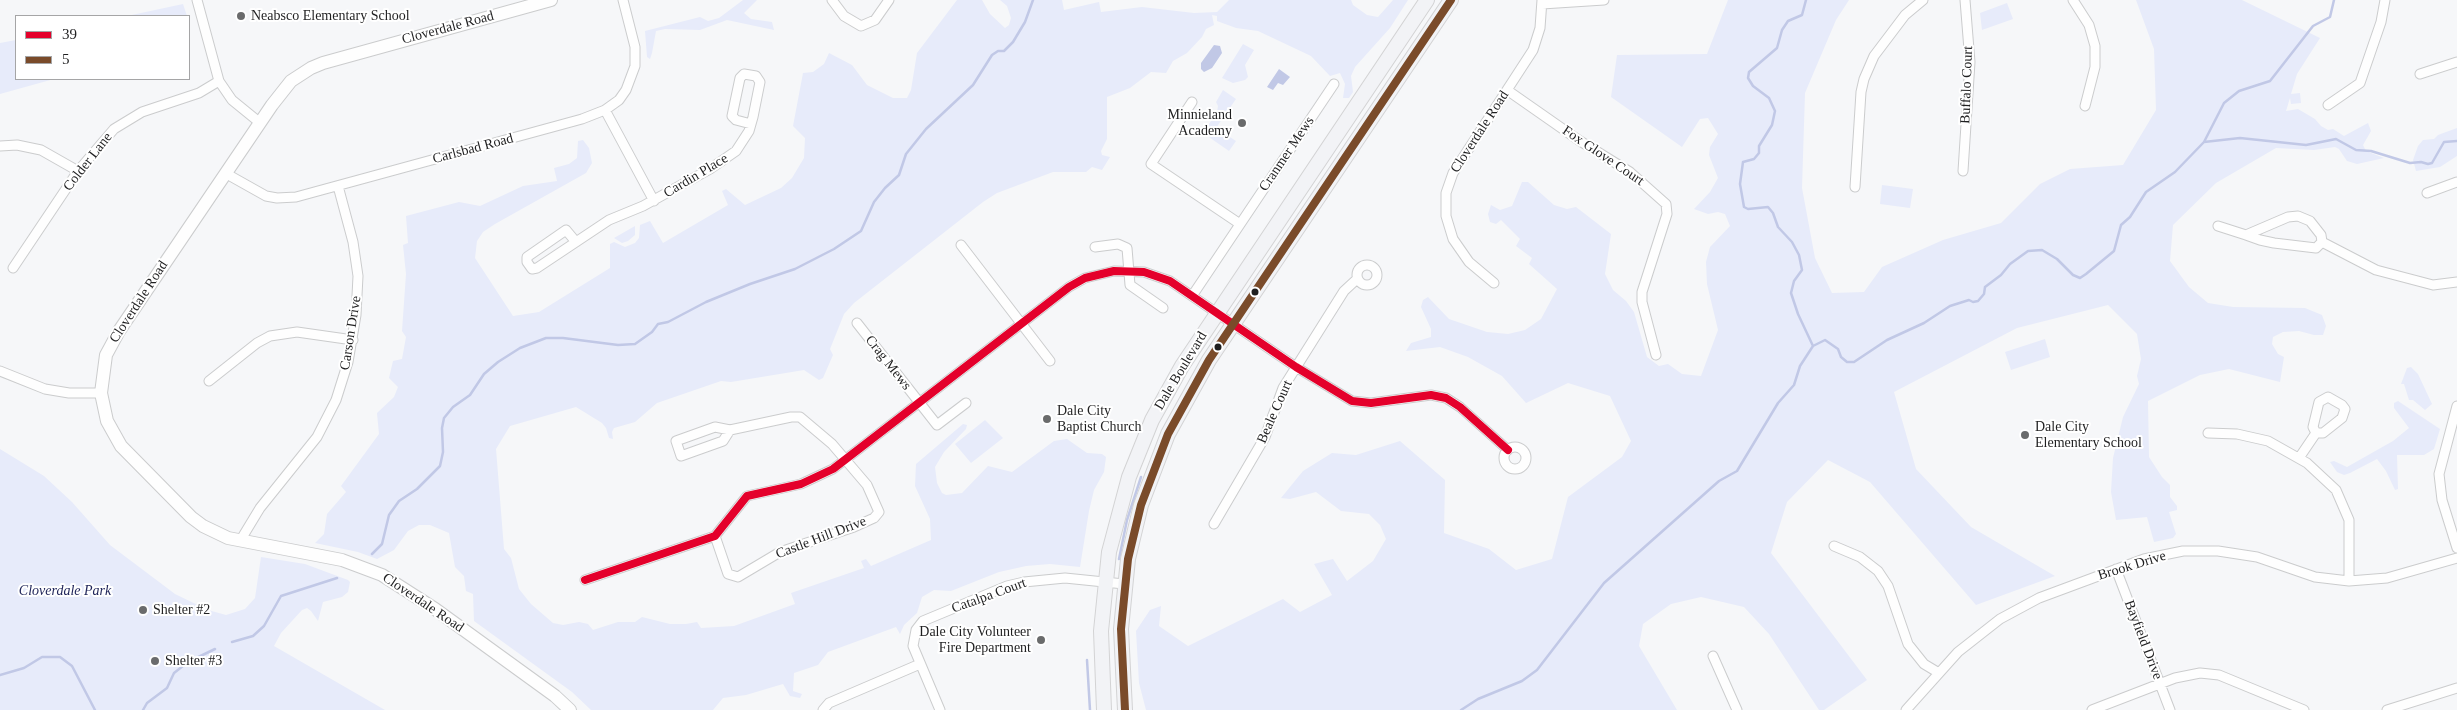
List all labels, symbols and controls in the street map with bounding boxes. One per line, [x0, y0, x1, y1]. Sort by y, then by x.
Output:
place label: Neabsco Elementary School [251, 8, 410, 24]
street label: Cloverdale Road [400, 8, 496, 48]
marker: Neabsco Elementary School [235, 10, 247, 22]
legend [15, 15, 190, 80]
text: 39 [62, 26, 77, 42]
street label: Buffalo Court [1957, 46, 1977, 124]
text: 5 [62, 51, 70, 67]
street label: Cloverdale Road [1447, 88, 1513, 176]
place label: Minnieland Academy [1167, 107, 1232, 140]
street label: Cranmer Mews [1256, 113, 1318, 195]
marker: Minnieland Academy [1236, 117, 1248, 129]
street label: Fox Glove Court [1559, 123, 1647, 189]
street label: Colder Lane [60, 129, 116, 195]
street label: Carlsbad Road [431, 130, 515, 168]
street label: Cardin Place [661, 150, 731, 202]
street label: Cloverdale Road [106, 258, 172, 346]
unlabelled marker [1250, 287, 1260, 297]
street label: Carson Drive [337, 295, 365, 371]
street label: Dale Boulevard [1151, 329, 1211, 413]
street label: Crag Mews [861, 332, 915, 394]
unlabelled marker [1213, 342, 1223, 352]
street label: Beale Court [1254, 378, 1296, 446]
place label: Dale City Baptist Church [1057, 403, 1141, 436]
marker: Dale City Baptist Church [1041, 413, 1053, 425]
place label: Dale City Elementary School [2035, 419, 2142, 452]
marker: Dale City Elementary School [2019, 429, 2031, 441]
street label: Castle Hill Drive [773, 513, 869, 563]
street label: Brook Drive [2096, 548, 2168, 584]
street label: Cloverdale Road [379, 570, 467, 636]
street label: Catalpa Court [949, 575, 1029, 617]
park label: Cloverdale Park [19, 583, 111, 599]
street label: Bayfield Drive [2120, 598, 2166, 682]
place label: Shelter #2 [153, 602, 210, 618]
marker: Shelter #2 [137, 604, 149, 616]
place label: Dale City Volunteer Fire Department [919, 624, 1031, 656]
marker: Dale City Volunteer Fire Department [1035, 634, 1047, 646]
place label: Shelter #3 [165, 653, 222, 669]
marker: Shelter #3 [149, 655, 161, 667]

